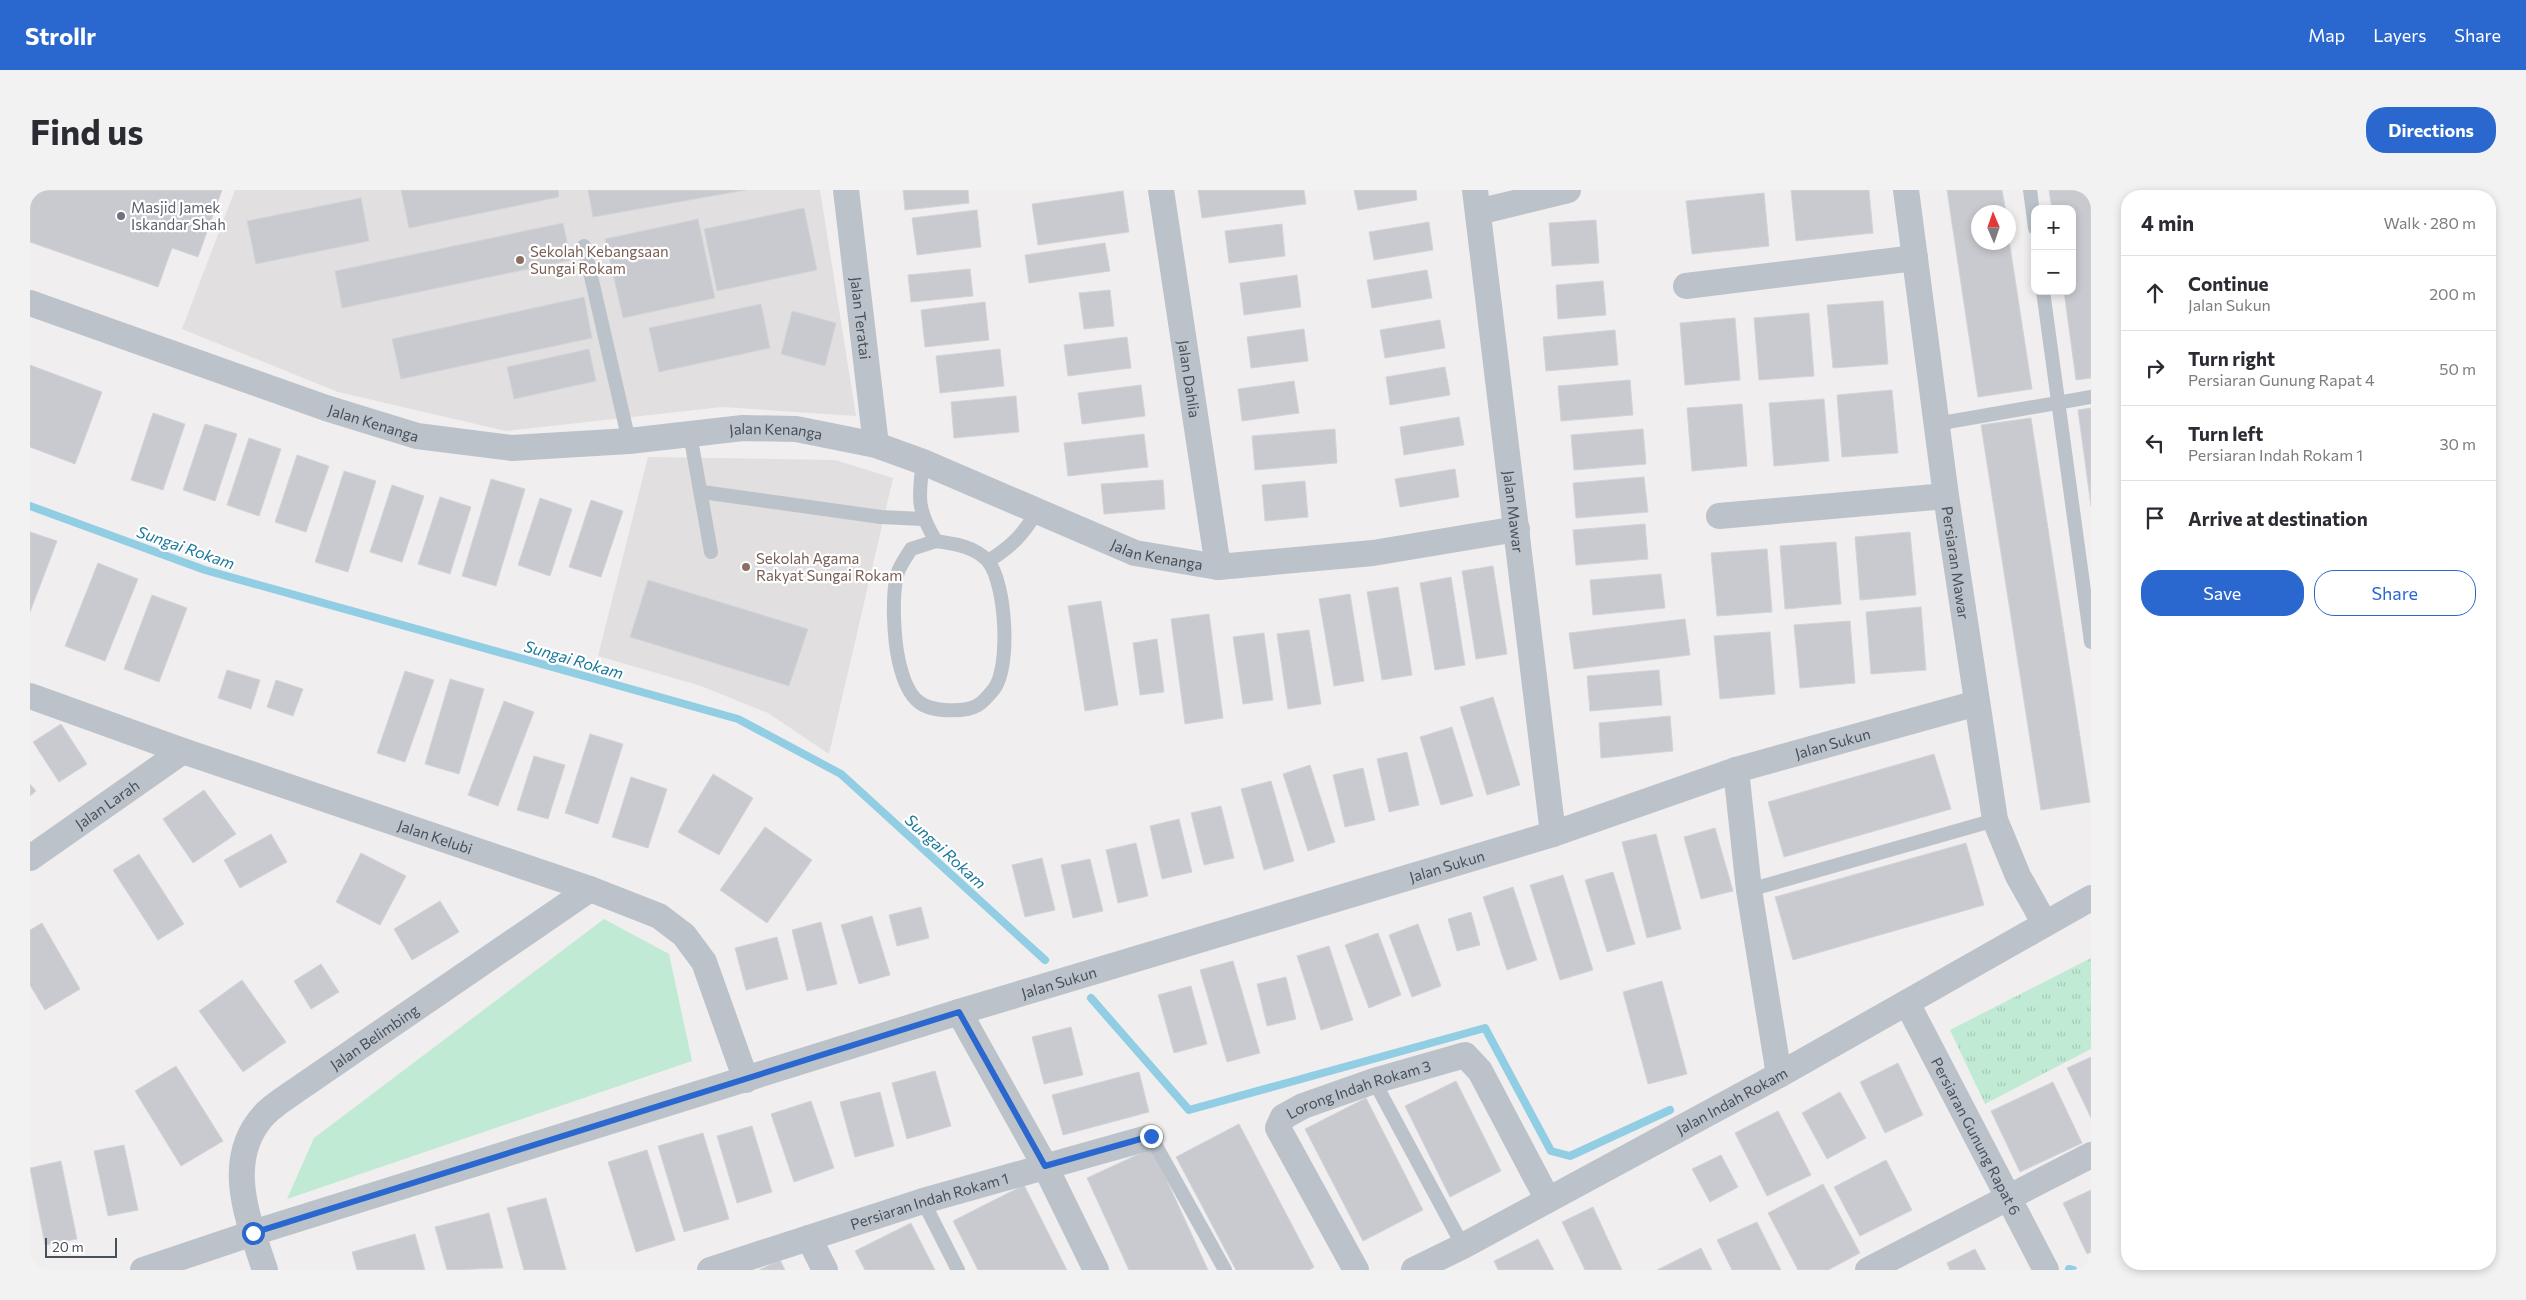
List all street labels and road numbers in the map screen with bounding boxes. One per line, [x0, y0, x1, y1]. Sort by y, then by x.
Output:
street label: Jalan Teratai [847, 276, 875, 361]
street label: Jalan Dahlia [1175, 339, 1204, 419]
street label: Jalan Kenanga [326, 400, 421, 445]
street label: Jalan Kenanga [728, 419, 824, 443]
street label: Jalan Mawar [1500, 469, 1528, 554]
street label: Persiaran Mawar [1939, 505, 1974, 620]
street label: Jalan Kenanga [1108, 535, 1204, 573]
street label: Jalan Sukun [1793, 724, 1872, 762]
street label: Jalan Larah [71, 776, 143, 833]
street label: Jalan Kelubi [396, 816, 475, 858]
street label: Jalan Sukun [1407, 846, 1487, 886]
street label: Jalan Sukun [1019, 962, 1099, 1002]
street label: Jalan Belimbing [326, 1000, 422, 1073]
street label: Persiaran Gunung Rapat 6 [1928, 1054, 2025, 1218]
street label: Lorong Indah Rokam 3 [1283, 1056, 1433, 1122]
street label: Jalan Indah Rokam [1673, 1063, 1790, 1138]
street label: Persiaran Indah Rokam 1 [848, 1168, 1010, 1233]

